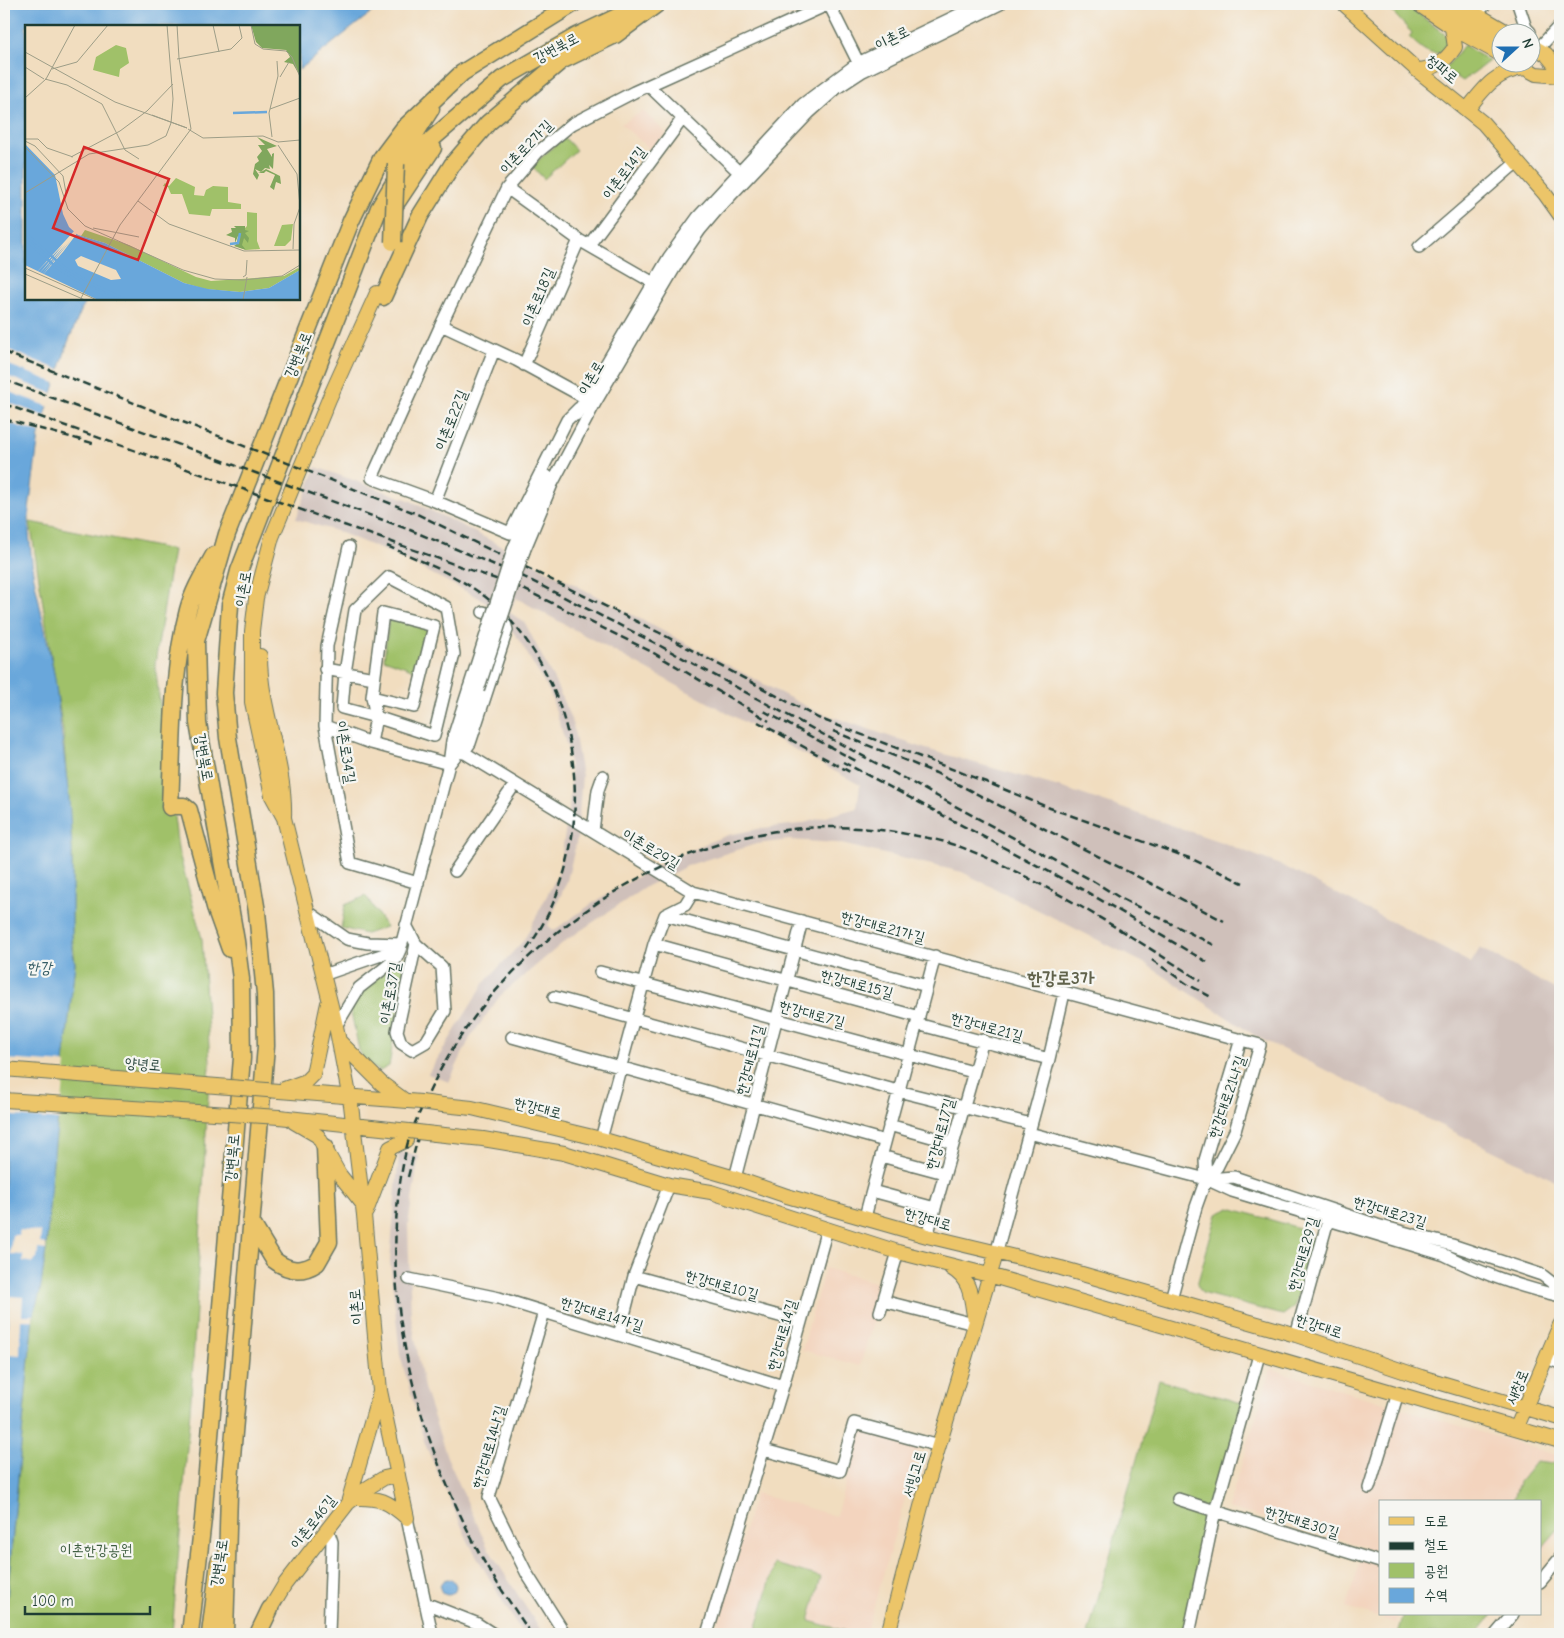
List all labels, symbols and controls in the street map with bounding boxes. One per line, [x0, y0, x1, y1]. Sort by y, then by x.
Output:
street label: 이촌로 [872, 22, 912, 54]
north arrow [1492, 22, 1542, 72]
inset map [25, 25, 300, 300]
street label: 강변북로 [530, 29, 582, 67]
text: N [1518, 36, 1537, 51]
street label: 청파로 [1422, 51, 1462, 87]
street label: 이촌로2가길 [496, 116, 556, 178]
street label: 이촌로14길 [598, 143, 650, 203]
street label: 이촌로18길 [518, 265, 558, 329]
street label: 강변북로 [281, 329, 315, 381]
street label: 이촌로 [574, 358, 608, 398]
street label: 이촌로22길 [431, 387, 471, 453]
street label: 이촌로 [231, 570, 255, 608]
street label: 이촌로34길 [332, 719, 360, 785]
street label: 강변북로 [191, 732, 217, 782]
street label: 이촌로29길 [619, 825, 683, 873]
street label: 한강대로21가길 [839, 907, 927, 947]
water label: 한강 [26, 959, 54, 977]
street label: 이촌로37길 [376, 960, 404, 1026]
street label: 한강대로15길 [819, 966, 895, 1002]
district label: 한강로3가 [1027, 968, 1095, 989]
street label: 한강대로7길 [777, 997, 847, 1031]
street label: 한강대로21길 [949, 1009, 1025, 1045]
street label: 한강대로11길 [732, 1023, 768, 1097]
street label: 양녕로 [124, 1053, 162, 1075]
street label: 한강대로21나길 [1204, 1053, 1250, 1141]
street label: 한강대로 [512, 1093, 564, 1123]
street label: 한강대로17길 [922, 1096, 958, 1172]
street label: 강변북로 [221, 1133, 243, 1183]
street label: 한강대로23길 [1351, 1192, 1429, 1232]
street label: 한강대로 [902, 1204, 954, 1234]
street label: 한강대로29길 [1284, 1215, 1322, 1293]
street label: 한강대로10길 [683, 1266, 761, 1304]
street label: 이촌로 [345, 1288, 367, 1326]
street label: 한강대로14가길 [558, 1293, 646, 1335]
street label: 한강대로14길 [763, 1297, 801, 1373]
street label: 한강대로 [1293, 1310, 1345, 1342]
street label: 새창로 [1502, 1367, 1532, 1407]
street label: 한강대로14나길 [469, 1403, 509, 1491]
street label: 서빙고로 [898, 1448, 930, 1500]
street label: 이촌로46길 [286, 1491, 340, 1553]
legend [1379, 1500, 1542, 1616]
street label: 한강대로30길 [1263, 1502, 1341, 1542]
text: 도로 [1424, 1512, 1448, 1530]
text: 철도 [1424, 1536, 1448, 1554]
street label: 강변북로 [207, 1538, 231, 1588]
park label: 이촌한강공원 [60, 1541, 132, 1559]
text: 공원 [1424, 1562, 1448, 1580]
scale bar [25, 1583, 150, 1615]
text: 수역 [1424, 1586, 1448, 1604]
text: 100 m [32, 1592, 74, 1610]

